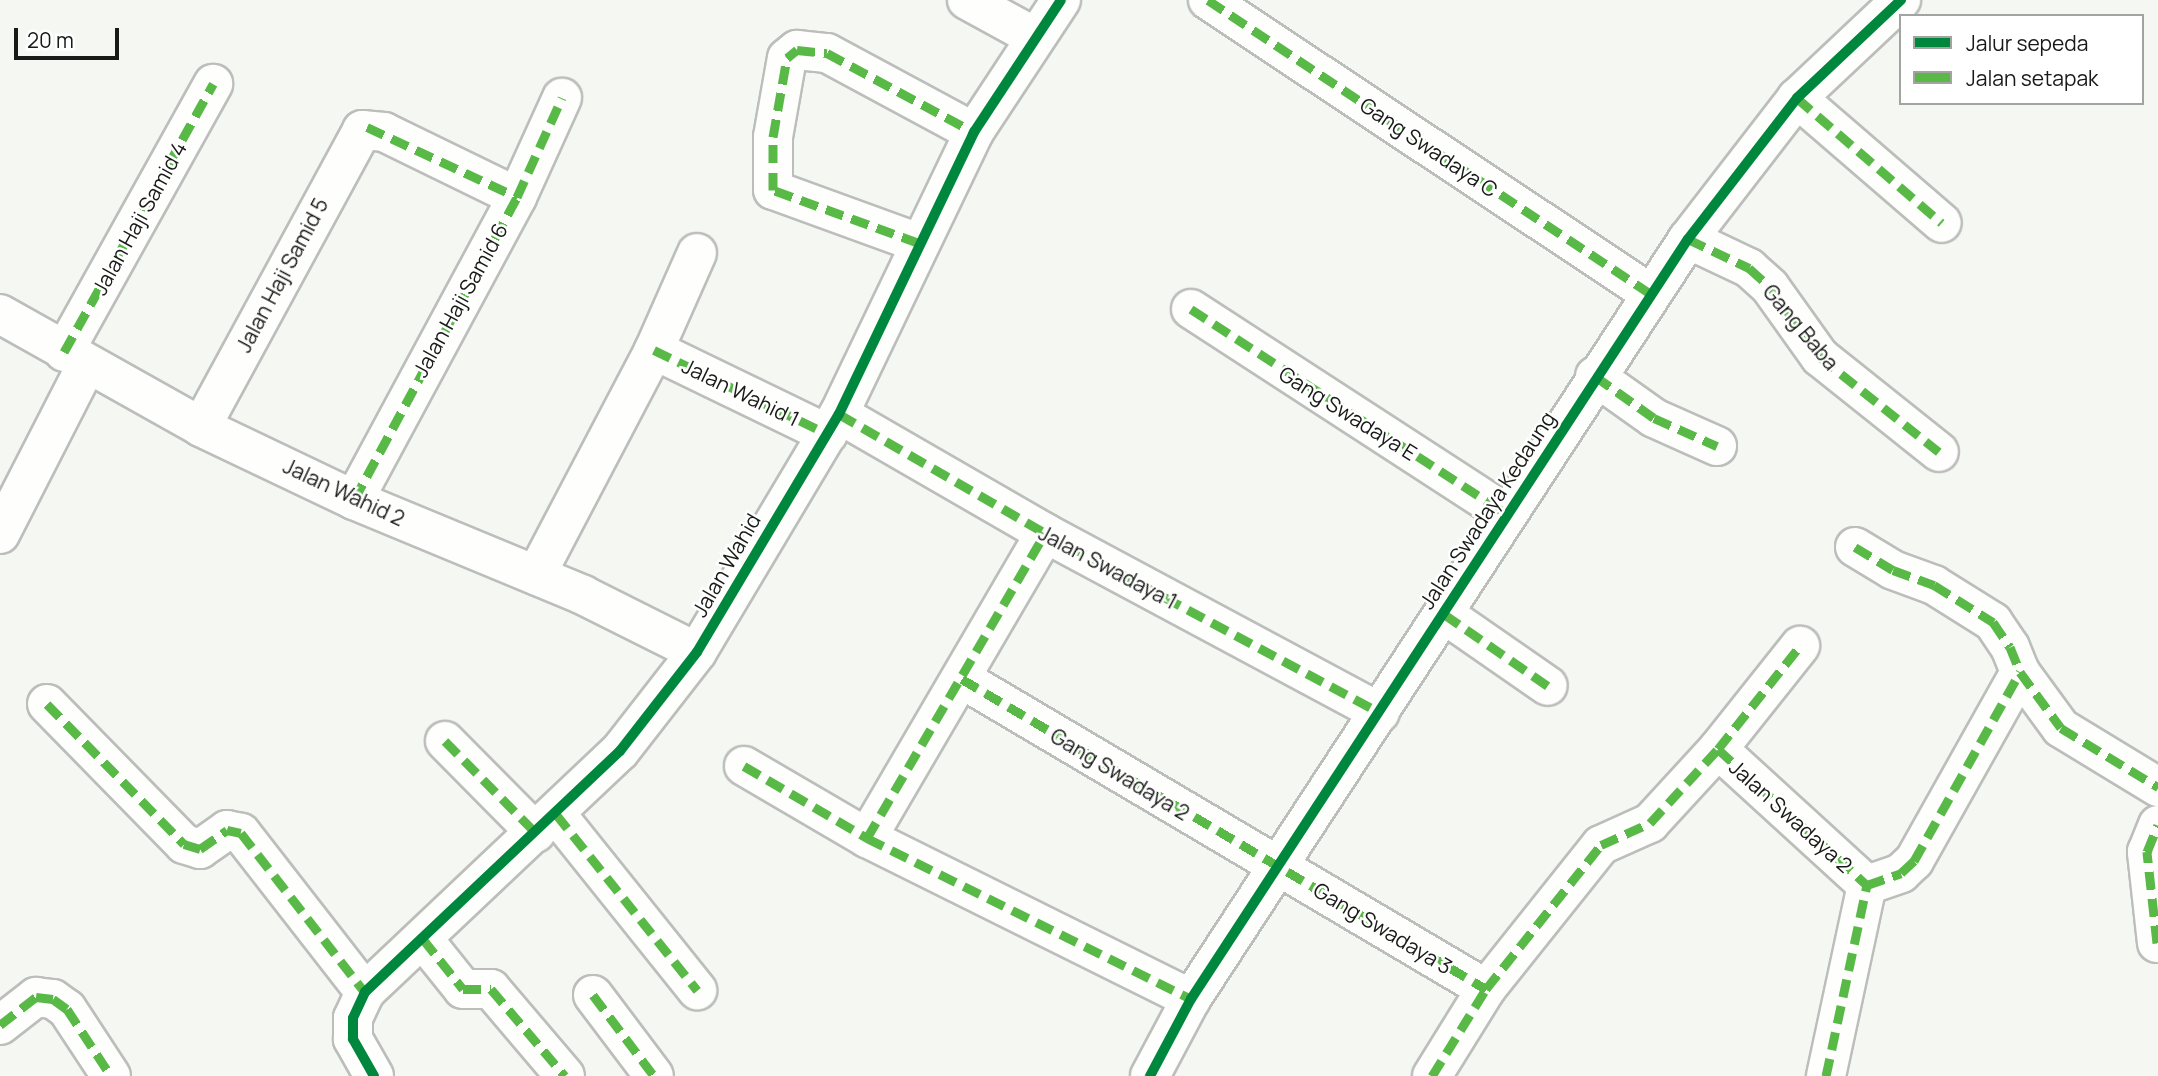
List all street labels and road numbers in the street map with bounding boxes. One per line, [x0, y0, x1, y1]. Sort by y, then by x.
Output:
street label: Gang Swadaya C [1355, 92, 1503, 202]
street label: Jalan Haji Samid 4 [86, 137, 192, 299]
street label: Jalan Haji Samid 5 [231, 194, 333, 356]
street label: Jalan Haji Samid 6 [407, 219, 513, 381]
street label: Gang Baba [1758, 279, 1844, 375]
street label: Jalan Wahid 1 [678, 353, 804, 431]
street label: Gang Swadaya E [1274, 361, 1422, 465]
street label: Jalan Swadaya Kedaung [1414, 407, 1560, 613]
street label: Jalan Wahid 2 [279, 453, 409, 531]
street label: Jalan Wahid [686, 509, 766, 621]
street label: Jalan Swadaya 1 [1035, 520, 1181, 614]
street label: Gang Swadaya 2 [1046, 723, 1194, 825]
street label: Jalan Swadaya 2 [1724, 754, 1858, 878]
street label: Gang Swadaya 3 [1309, 877, 1457, 979]

